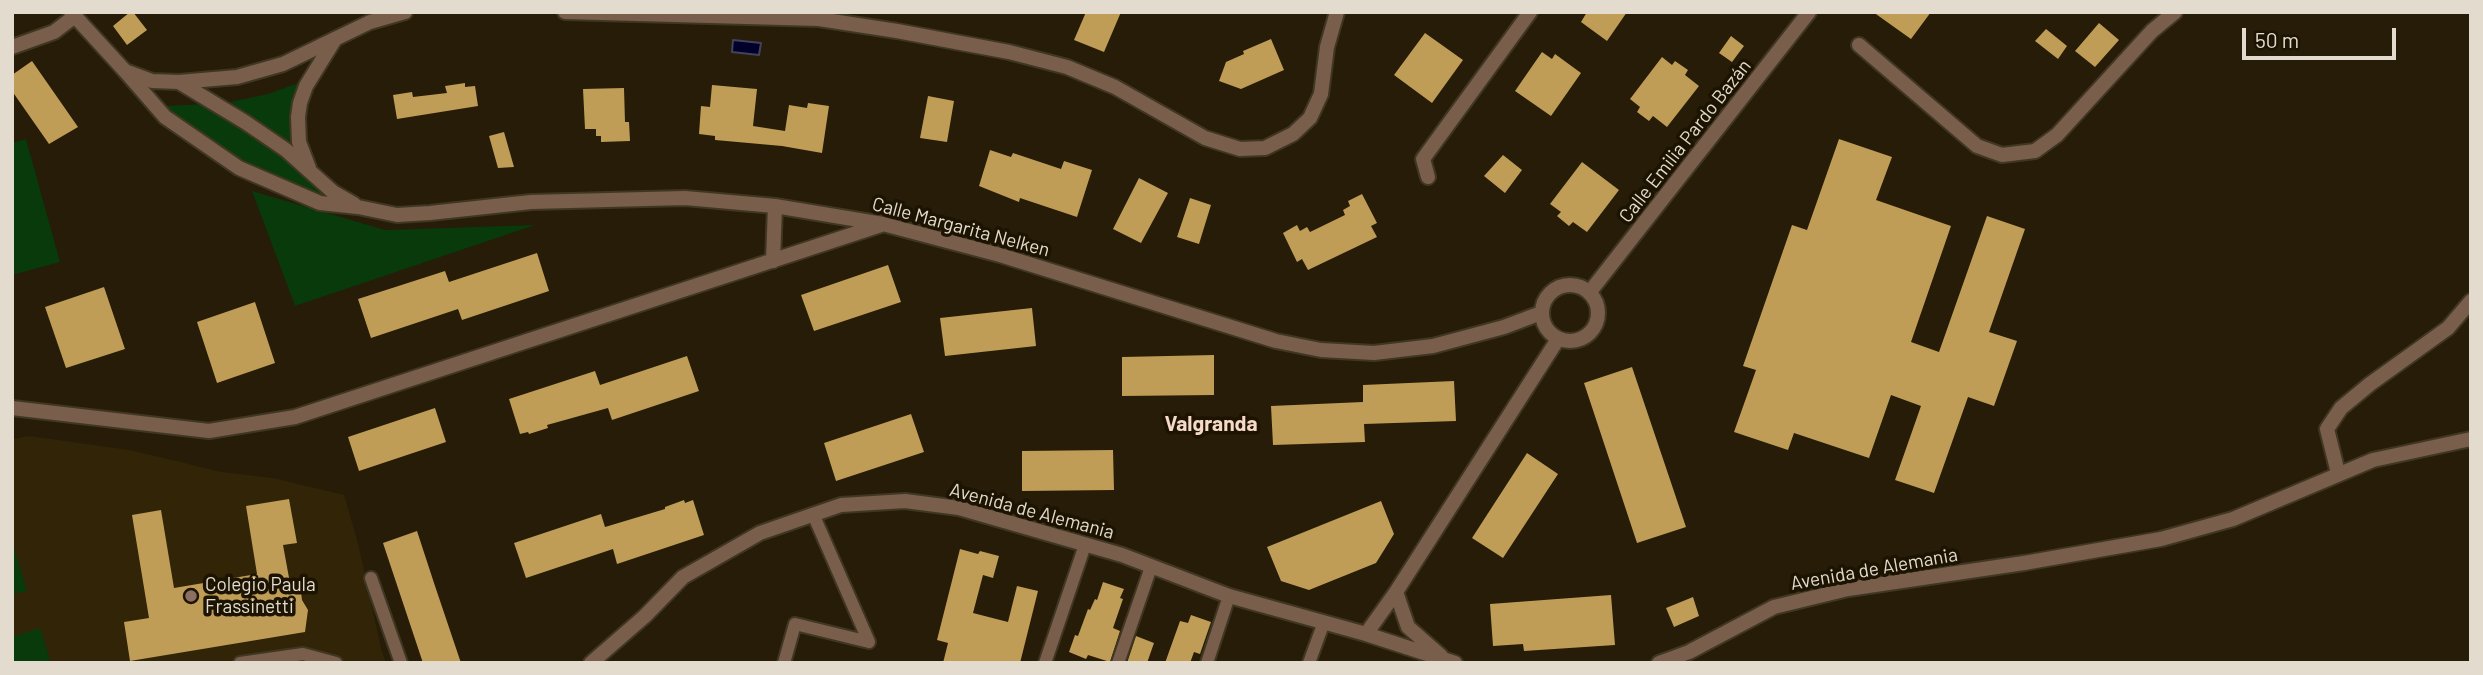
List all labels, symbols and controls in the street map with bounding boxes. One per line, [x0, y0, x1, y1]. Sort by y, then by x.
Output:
scale bar [2245, 14, 2399, 58]
text: 50 m [2255, 27, 2299, 52]
street label: Calle Emilia Pardo Bazán [1614, 55, 1756, 227]
street label: Calle Margarita Nelken [870, 192, 1052, 262]
district label: Valgranda [1164, 411, 1258, 437]
street label: Avenida de Alemania [947, 478, 1117, 544]
street label: Avenida de Alemania [1789, 543, 1959, 595]
place label: Colegio Paula Frassinetti [205, 574, 316, 618]
marker: Colegio Paula Frassinetti [183, 588, 199, 604]

